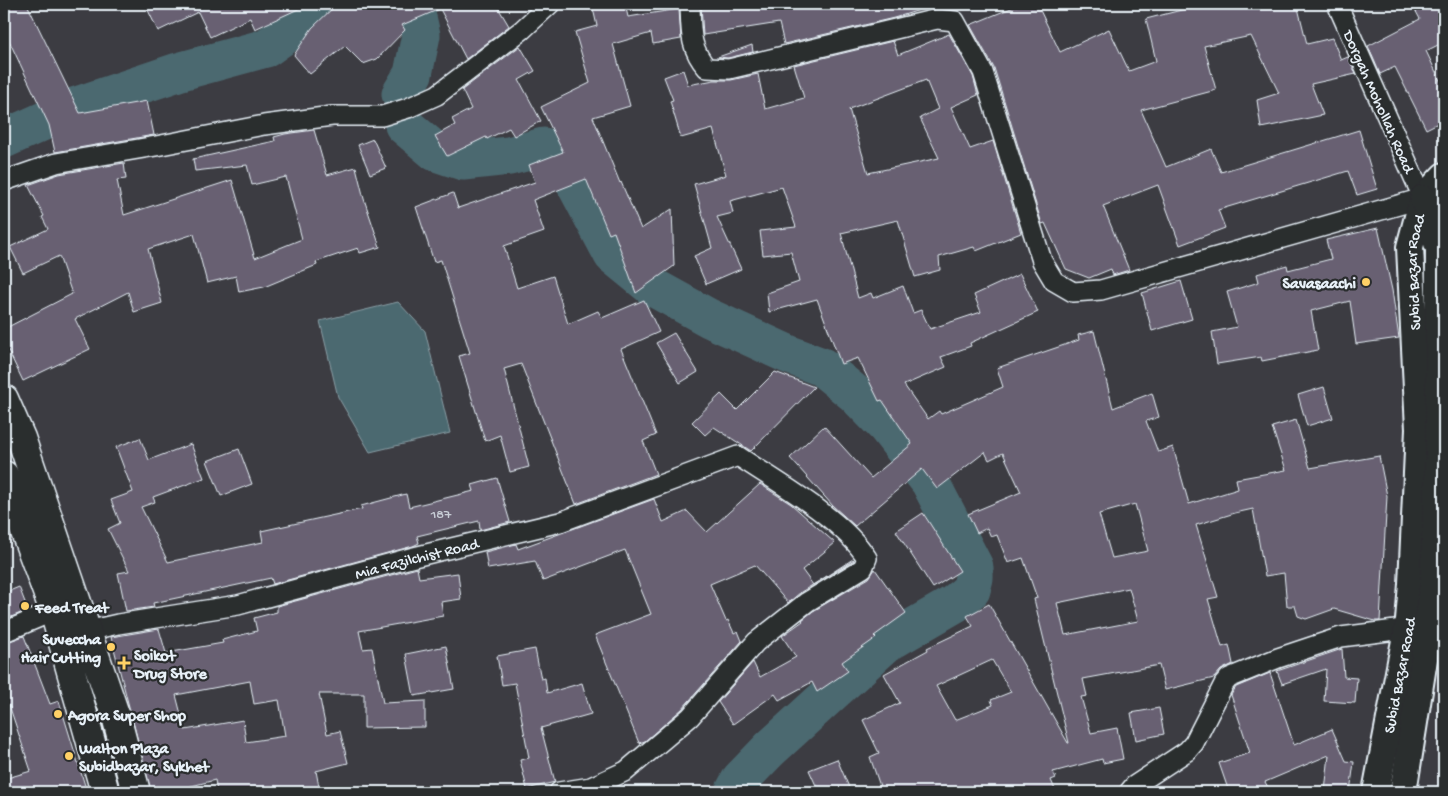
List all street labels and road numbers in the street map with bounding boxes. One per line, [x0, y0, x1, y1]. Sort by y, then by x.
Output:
street label: Dorgah Mohollah Road [1336, 27, 1418, 178]
street label: Subid Bazar Road [1404, 211, 1432, 331]
street label: Mia Fazilchist Road [353, 535, 483, 586]
street label: Subid Bazar Road [1381, 615, 1423, 735]

